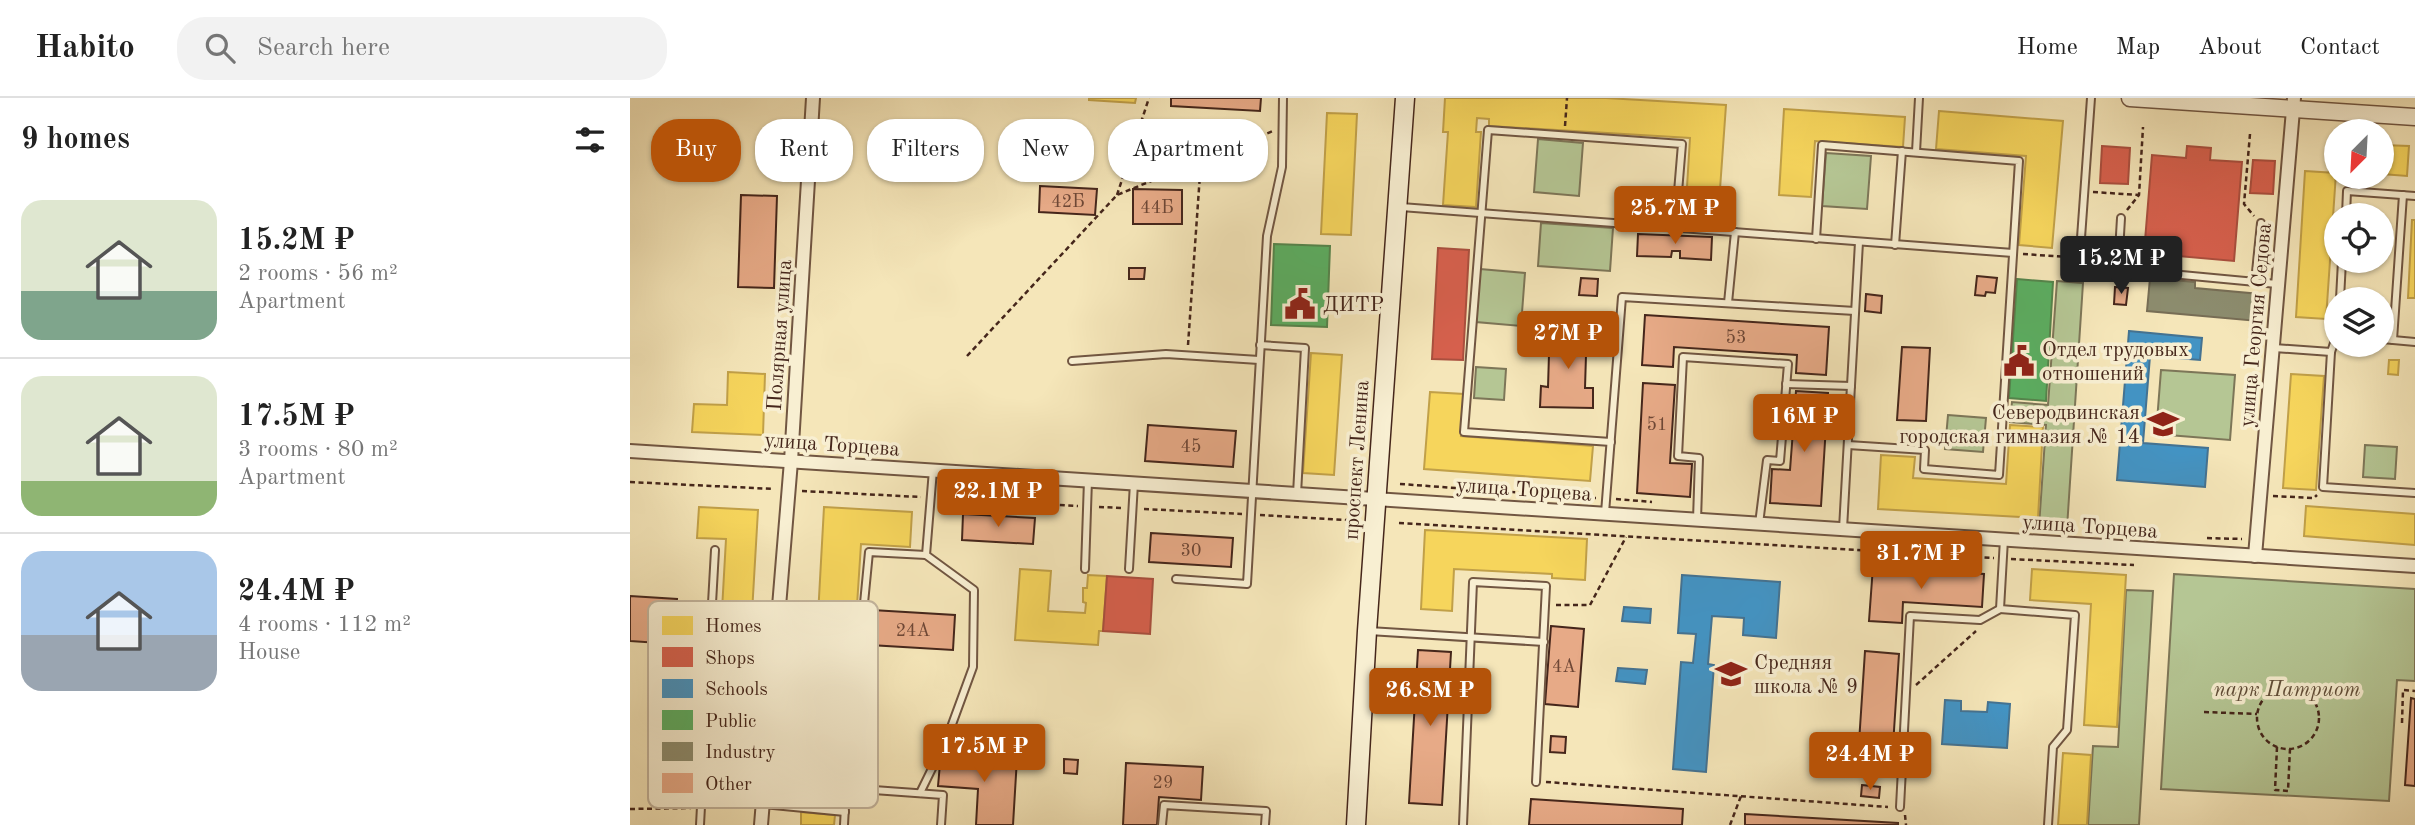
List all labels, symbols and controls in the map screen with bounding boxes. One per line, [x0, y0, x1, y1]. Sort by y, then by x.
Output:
search box [177, 17, 667, 80]
icon: search [201, 29, 239, 67]
text: Habito [35, 32, 135, 65]
text: Search here [257, 35, 390, 61]
text: Home [2017, 36, 2078, 60]
text: Map [2116, 36, 2160, 60]
text: About [2198, 36, 2262, 60]
text: Contact [2300, 36, 2380, 60]
chip: Buy [651, 119, 741, 182]
chip: Rent [755, 119, 853, 182]
chip: Filters [867, 119, 984, 182]
chip: New [998, 119, 1094, 182]
chip: Apartment [1108, 119, 1268, 182]
north arrow [2324, 119, 2394, 189]
map controls [2324, 119, 2394, 357]
icon: filters [571, 121, 609, 159]
text: 9 homes [21, 125, 130, 155]
pin: 25.7M ₽ [1610, 186, 1740, 246]
house number: 42Б [1051, 193, 1085, 211]
text: 25.7M ₽ [1630, 197, 1720, 220]
house number: 44Б [1140, 199, 1174, 217]
button: locate [2324, 203, 2394, 273]
street label: улица Георгия Седова [2237, 222, 2276, 428]
text: 15.2M ₽ [238, 226, 355, 256]
icon: home [77, 228, 161, 312]
pin: 15.2M ₽ [2056, 236, 2186, 296]
text: 15.2M ₽ [2076, 247, 2166, 270]
street label: Полярная улица [765, 259, 796, 412]
text: 2 rooms · 56 m² [238, 262, 398, 285]
public building icon: ДИТР [1283, 287, 1317, 321]
button: layers [2324, 287, 2394, 357]
text: Apartment [238, 290, 346, 313]
place label: ДИТР [1323, 295, 1384, 316]
pin: 27M ₽ [1519, 312, 1617, 371]
text: 27M ₽ [1533, 322, 1603, 345]
house number: 53 [1726, 329, 1746, 347]
place label: Отдел трудовых отношений [2042, 340, 2189, 385]
public building icon: Отдел трудовых отношений [2002, 344, 2036, 378]
street label: проспект Ленина [1341, 379, 1374, 541]
pin: 16M ₽ [1755, 394, 1853, 454]
text: 17.5M ₽ [238, 402, 355, 432]
place label: Северодвинская городская гимназия № 14 [1899, 403, 2140, 448]
icon: home [77, 404, 161, 488]
text: 16M ₽ [1769, 405, 1839, 428]
school or university icon: Северодвинская городская гимназия № 14 [2146, 407, 2180, 441]
house number: 51 [1647, 416, 1667, 434]
street label: улица Торцева [763, 430, 901, 461]
text: 3 rooms · 80 m² [238, 438, 398, 461]
house number: 45 [1181, 438, 1201, 456]
text: Apartment [238, 466, 346, 489]
pin: 22.1M ₽ [933, 470, 1063, 529]
street label: улица Торцева [1455, 475, 1593, 506]
text: 22.1M ₽ [953, 480, 1043, 503]
street label: улица Торцева [2021, 512, 2159, 543]
pin: 31.7M ₽ [1856, 532, 1986, 591]
house number: 30 [1181, 542, 1201, 560]
text: 31.7M ₽ [1876, 542, 1966, 565]
text: 24.4M ₽ [238, 577, 355, 607]
icon: home [77, 579, 161, 663]
legend [648, 601, 878, 808]
text: 4 rooms · 112 m² [238, 613, 411, 636]
text: Homes [705, 618, 761, 637]
house number: 24А [896, 622, 931, 640]
text: House [238, 641, 300, 664]
text: Shops [705, 650, 755, 669]
place label: Средняя школа № 9 [1754, 653, 1858, 698]
school or university icon: Средняя школа № 9 [1714, 657, 1748, 691]
house number: 4А [1552, 658, 1576, 676]
pin: 26.8M ₽ [1365, 668, 1495, 728]
text: 26.8M ₽ [1385, 679, 1475, 702]
park label: парк Патриот [2214, 680, 2360, 701]
text: Schools [705, 681, 768, 700]
text: Public [705, 713, 756, 732]
pin: 17.5M ₽ [919, 724, 1049, 784]
pin: 24.4M ₽ [1805, 732, 1935, 792]
text: 17.5M ₽ [939, 735, 1029, 758]
text: 24.4M ₽ [1825, 743, 1915, 766]
text: Industry [705, 744, 776, 763]
house number: 29 [1153, 774, 1173, 792]
text: Other [705, 776, 752, 795]

